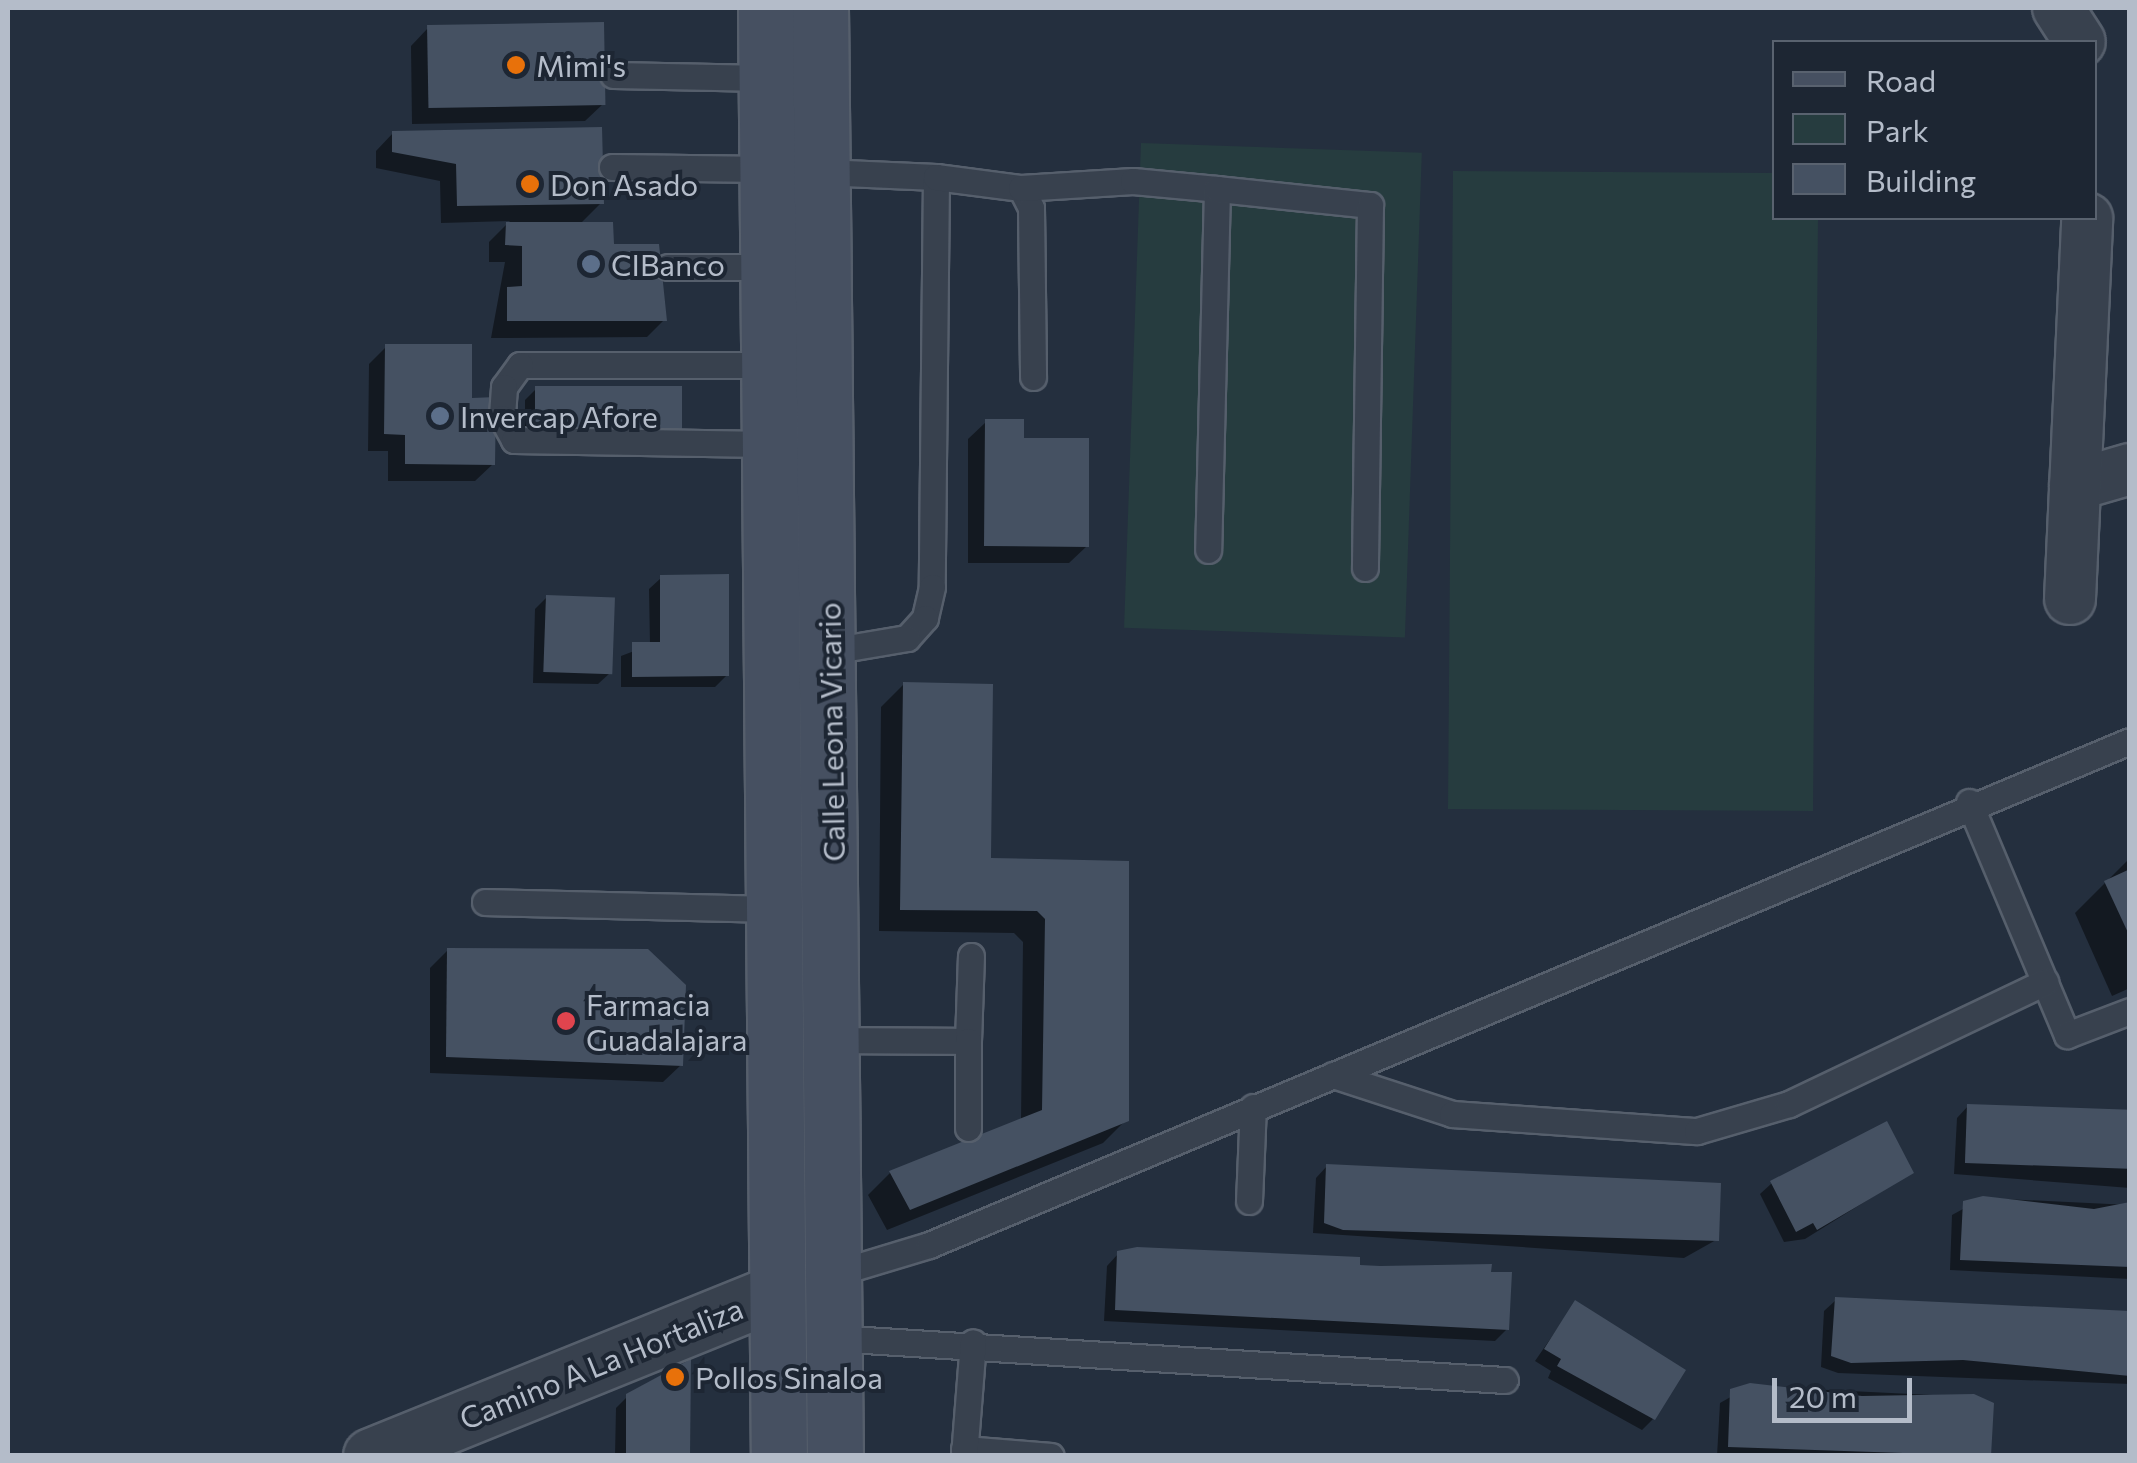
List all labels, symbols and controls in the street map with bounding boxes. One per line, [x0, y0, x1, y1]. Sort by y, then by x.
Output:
legend [1772, 40, 2097, 220]
place label: Mimi's [536, 47, 626, 83]
marker: Mimi's [505, 54, 527, 76]
text: Road [1866, 61, 1936, 98]
text: Park [1866, 111, 1929, 148]
text: Building [1866, 161, 1976, 198]
place label: Don Asado [550, 166, 698, 202]
marker: Don Asado [519, 173, 541, 195]
place label: CIBanco [611, 246, 725, 282]
marker: CIBanco [580, 253, 602, 275]
place label: Invercap Afore [460, 398, 658, 434]
marker: Invercap Afore [429, 405, 451, 427]
street label: Calle Leona Vicario [811, 602, 851, 862]
place label: Farmacia Guadalajara [586, 986, 747, 1056]
marker: Farmacia Guadalajara [555, 1010, 577, 1032]
street label: Camino A La Hortaliza [454, 1290, 748, 1436]
scale bar [1777, 1358, 1917, 1420]
place label: Pollos Sinaloa [695, 1359, 883, 1395]
marker: Pollos Sinaloa [664, 1366, 686, 1388]
text: 20 m [1789, 1377, 1857, 1414]

